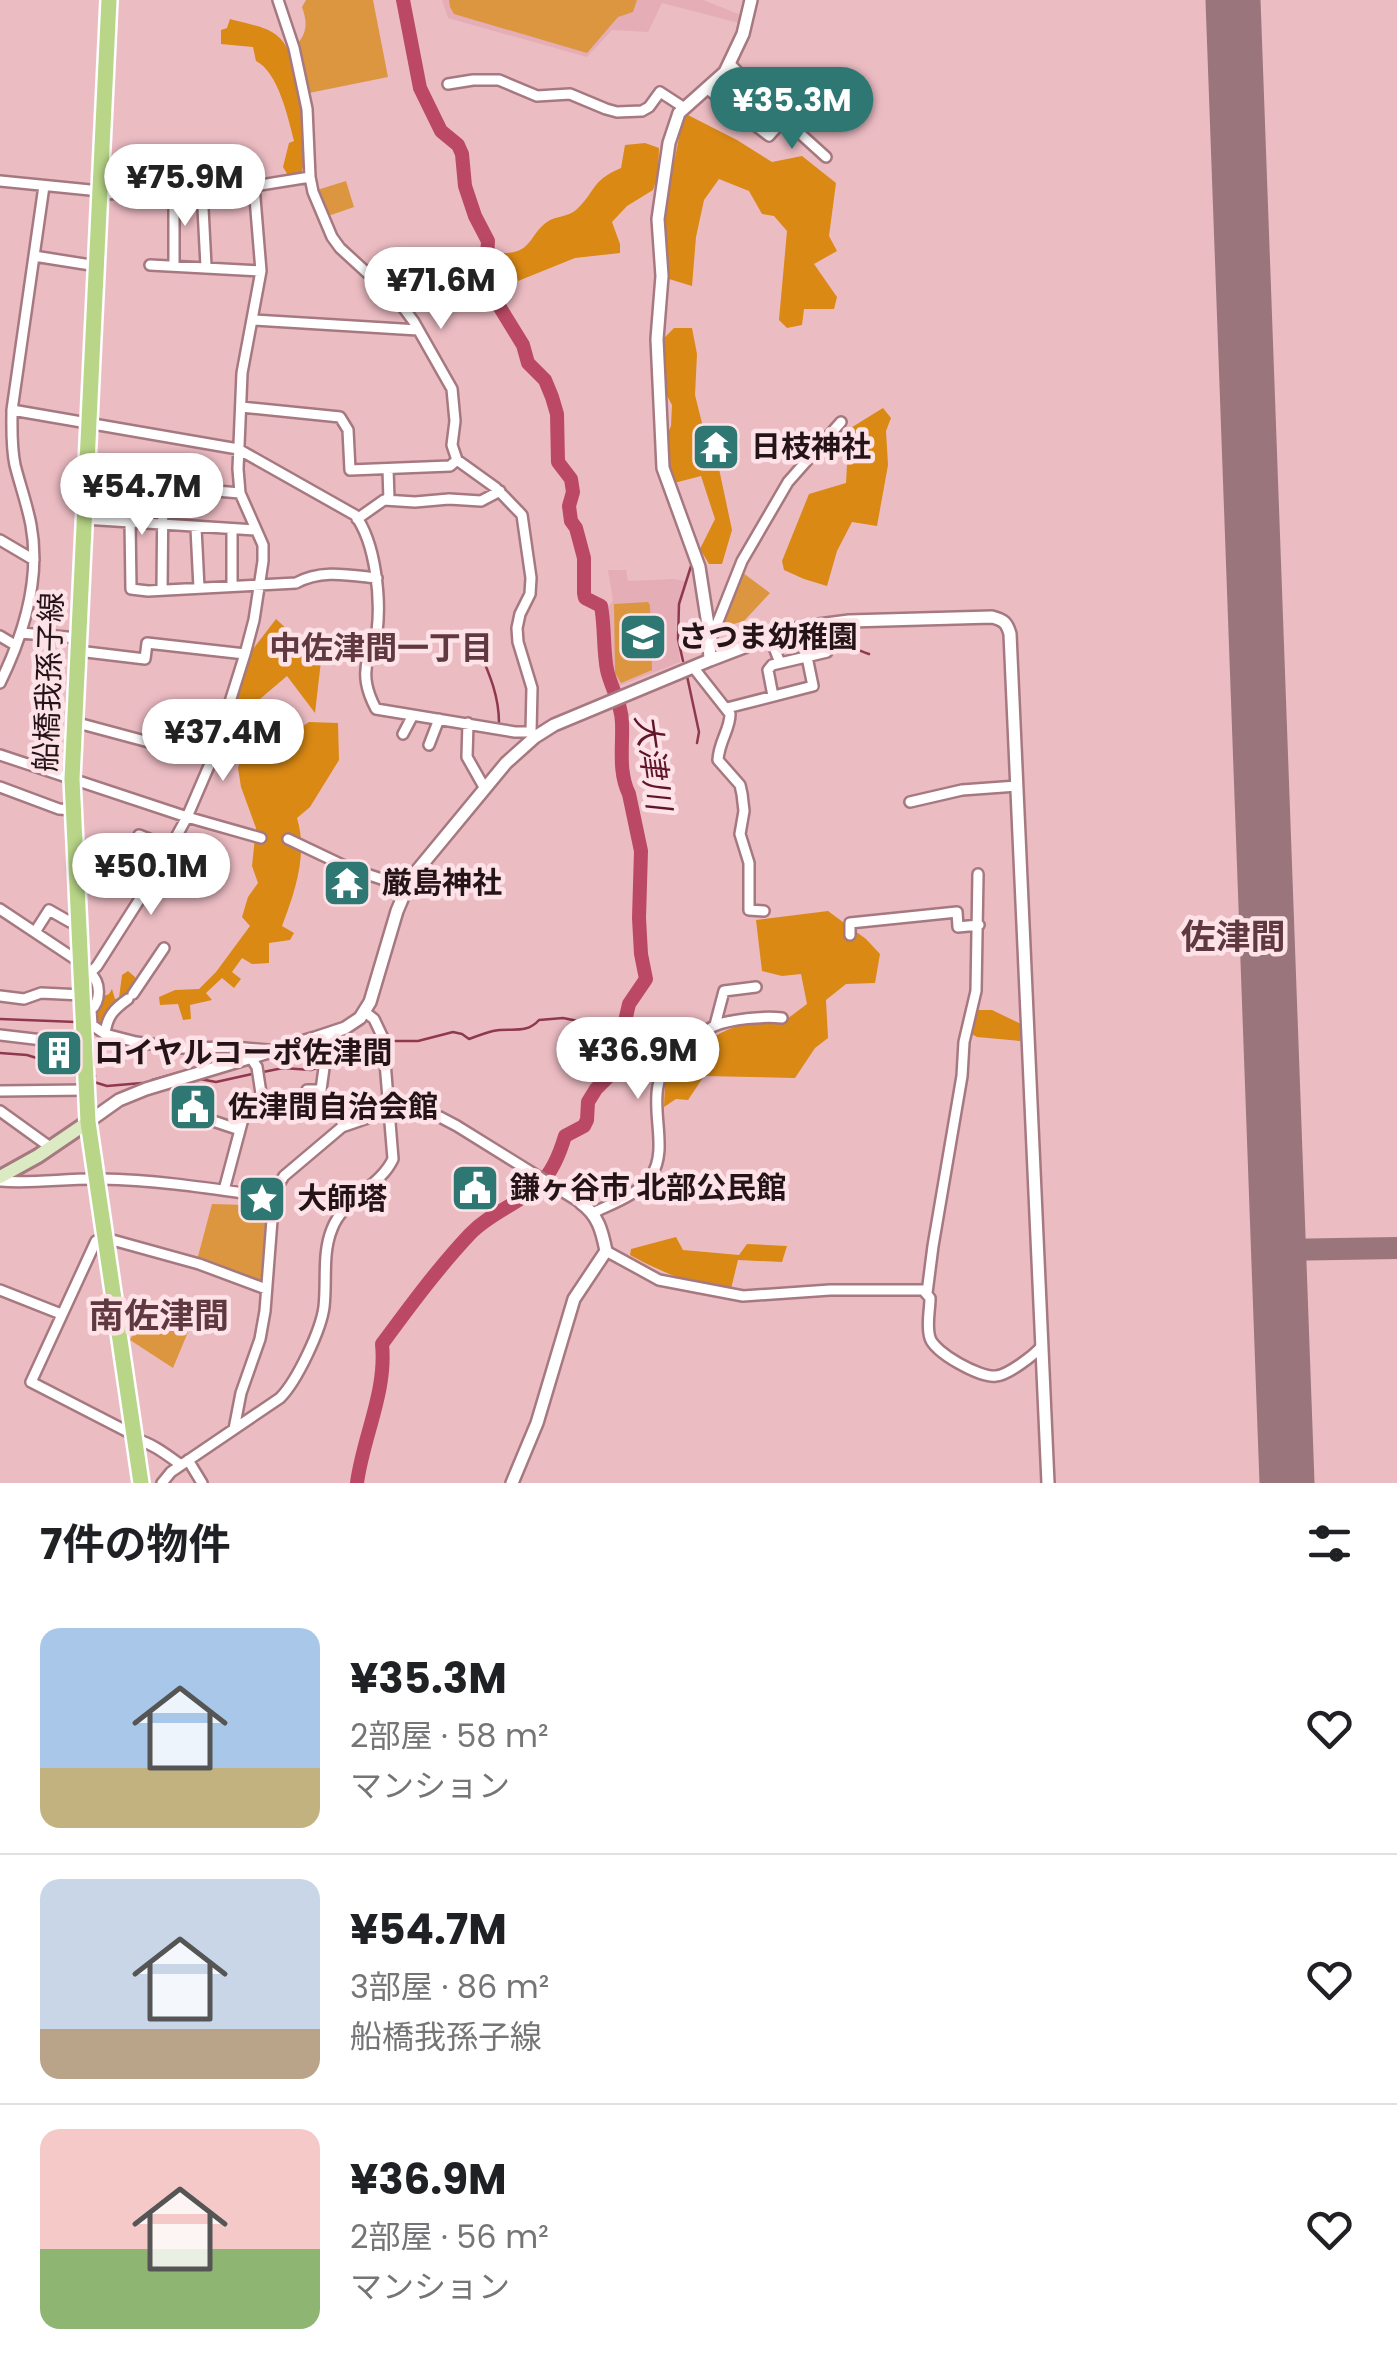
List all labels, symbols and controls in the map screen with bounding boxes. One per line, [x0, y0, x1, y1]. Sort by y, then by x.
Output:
pin: ¥35.3M [711, 67, 873, 152]
text: ¥35.3M [732, 77, 852, 122]
pin: ¥75.9M [104, 144, 266, 229]
text: ¥75.9M [126, 154, 244, 199]
pin: ¥71.6M [360, 247, 522, 332]
text: ¥71.6M [386, 257, 496, 302]
temple icon: 日枝神社 [690, 421, 742, 473]
place label: 日枝神社 [751, 425, 871, 468]
pin: ¥54.7M [61, 453, 223, 538]
text: ¥54.7M [82, 463, 202, 508]
street label: 船橋我孫子線 [24, 591, 73, 773]
school or university icon: さつま幼稚園 [617, 611, 669, 663]
place label: さつま幼稚園 [678, 615, 858, 658]
district label: 中佐津間一丁目 [269, 625, 493, 670]
pin: ¥37.4M [142, 699, 304, 784]
text: ¥37.4M [164, 709, 282, 754]
water label: 大津川 [625, 711, 683, 816]
pin: ¥50.1M [70, 833, 232, 918]
text: ¥50.1M [94, 843, 208, 888]
temple icon: 厳島神社 [321, 857, 373, 909]
place label: 厳島神社 [382, 861, 502, 904]
district label: 佐津間 [1180, 912, 1286, 961]
pin: ¥36.9M [557, 1017, 719, 1102]
building icon: ロイヤルコーポ佐津間 [33, 1027, 85, 1079]
text: ¥36.9M [578, 1027, 698, 1072]
place label: ロイヤルコーポ佐津間 [94, 1031, 393, 1074]
public building icon: 佐津間自治会館 [167, 1081, 219, 1133]
place label: 佐津間自治会館 [228, 1085, 438, 1128]
public building icon: 鎌ヶ谷市 北部公民館 [449, 1162, 501, 1214]
place label: 鎌ヶ谷市 北部公民館 [510, 1166, 786, 1209]
place icon: 大師塔 [236, 1173, 288, 1225]
place label: 大師塔 [297, 1177, 387, 1220]
district label: 南佐津間 [89, 1291, 229, 1340]
text: 7件の物件 [40, 1515, 230, 1574]
icon: filters [1302, 1516, 1357, 1571]
text: ¥35.3M [350, 1649, 507, 1708]
icon: home [120, 1668, 240, 1788]
icon: heart [1302, 1701, 1357, 1756]
text: 2部屋 · 58 m² [350, 1713, 549, 1758]
text: マンション [350, 1763, 510, 1808]
text: ¥54.7M [350, 1900, 507, 1959]
icon: home [120, 1919, 240, 2039]
icon: heart [1302, 1952, 1357, 2007]
text: 3部屋 · 86 m² [350, 1964, 549, 2009]
text: 船橋我孫子線 [350, 2014, 542, 2059]
text: ¥36.9M [350, 2150, 507, 2209]
icon: home [120, 2169, 240, 2289]
icon: heart [1302, 2202, 1357, 2257]
text: 2部屋 · 56 m² [350, 2214, 549, 2259]
text: マンション [350, 2264, 510, 2309]

